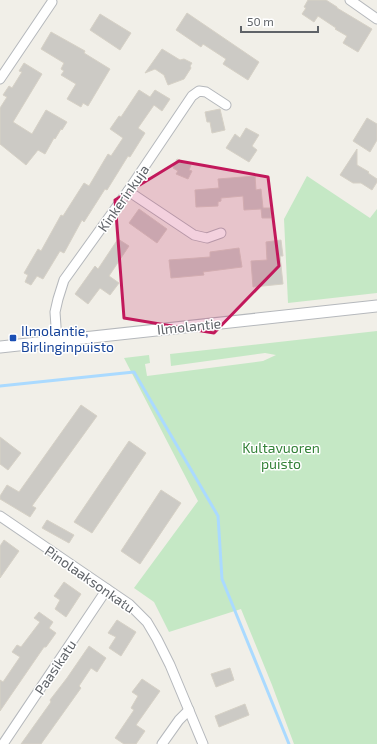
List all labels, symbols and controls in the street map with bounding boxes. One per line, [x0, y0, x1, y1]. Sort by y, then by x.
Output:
scale bar [241, 8, 318, 34]
text: 50 m [247, 14, 274, 28]
street label: Kinkerinkuja [94, 161, 152, 235]
street label: Ilmolantie [156, 314, 222, 338]
place label: Ilmolantie, Birlinginpuisto [21, 322, 114, 355]
marker: Ilmolantie, Birlinginpuisto [8, 333, 18, 343]
park label: Kultavuoren puisto [242, 439, 320, 472]
street label: Pinolaaksonkatu [42, 542, 138, 616]
street label: Paasikatu [31, 636, 79, 698]

